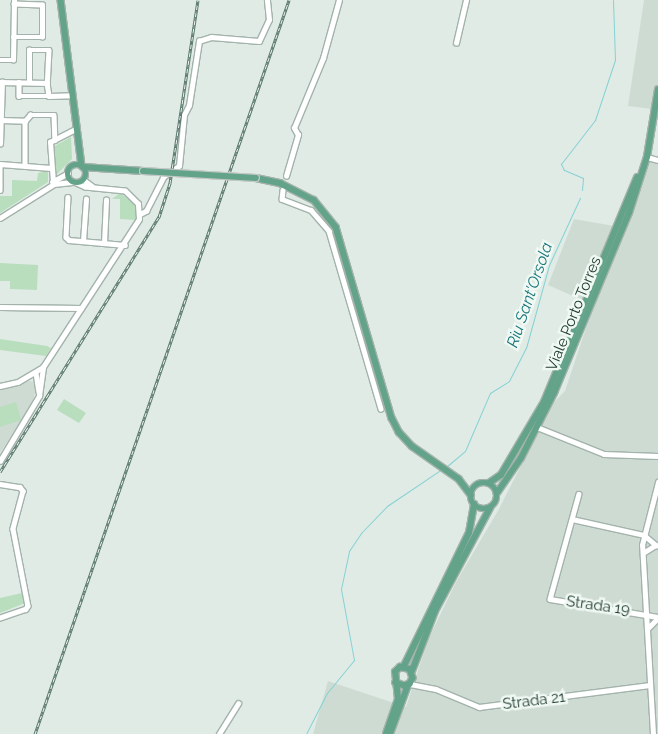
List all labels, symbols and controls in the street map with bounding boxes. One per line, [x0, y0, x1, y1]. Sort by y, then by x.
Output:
water label: Riu Sant'Orsola [503, 240, 557, 350]
street label: Viale Porto Torres [543, 254, 605, 374]
street label: Strada 19 [565, 593, 631, 619]
street label: Strada 21 [502, 688, 566, 714]

